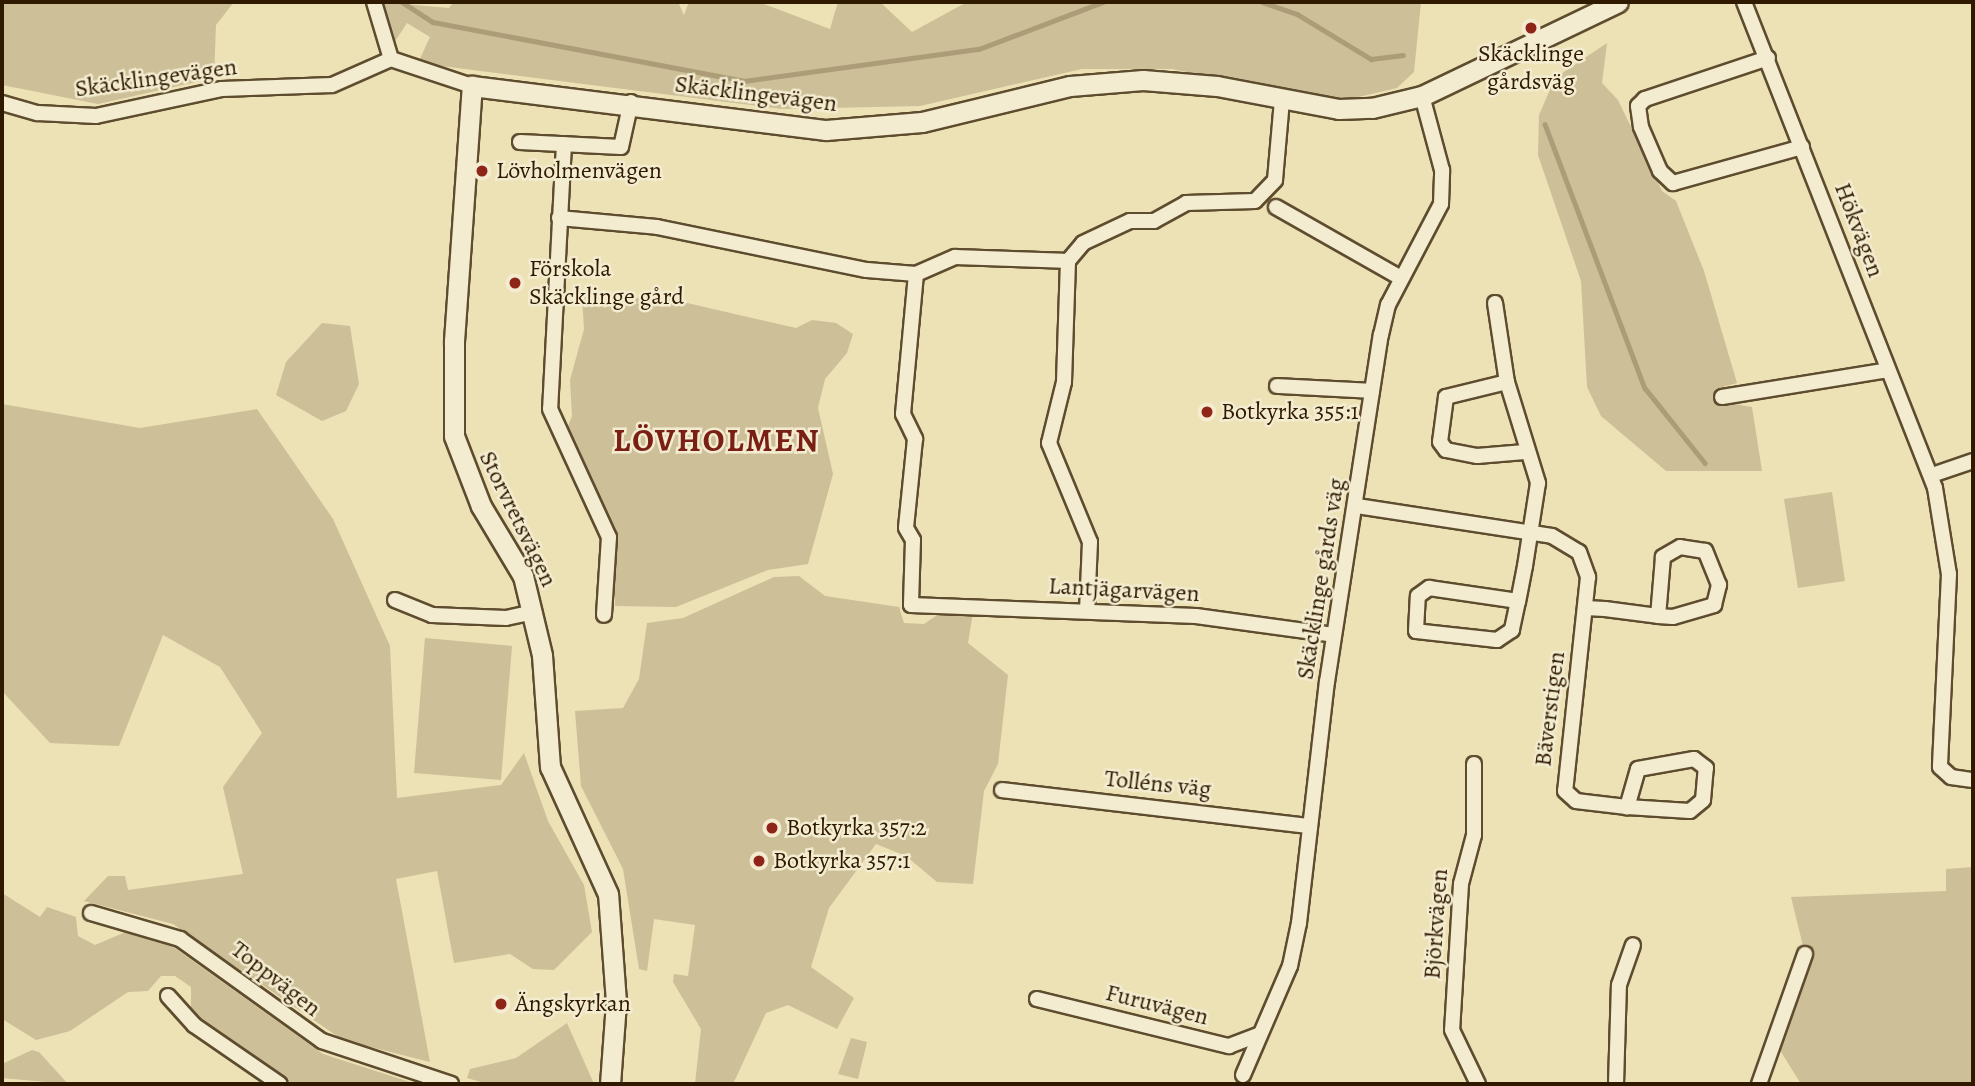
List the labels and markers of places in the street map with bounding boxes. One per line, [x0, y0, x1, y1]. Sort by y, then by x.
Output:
marker: Skäcklinge gårdsväg [1523, 20, 1539, 36]
place label: Skäcklinge gårdsväg [1478, 40, 1584, 96]
place label: Lövholmenvägen [496, 157, 662, 185]
marker: Lövholmenvägen [474, 163, 490, 179]
place label: Förskola Skäcklinge gård [529, 255, 684, 311]
marker: Förskola Skäcklinge gård [507, 275, 523, 291]
place label: Botkyrka 355:1 [1221, 398, 1359, 426]
marker: Botkyrka 355:1 [1199, 404, 1215, 420]
place label: Botkyrka 357:2 [786, 814, 927, 842]
marker: Botkyrka 357:2 [764, 820, 780, 836]
place label: Botkyrka 357:1 [773, 847, 910, 875]
marker: Botkyrka 357:1 [751, 853, 767, 869]
place label: Ängskyrkan [515, 990, 631, 1018]
marker: Ängskyrkan [493, 996, 509, 1012]

